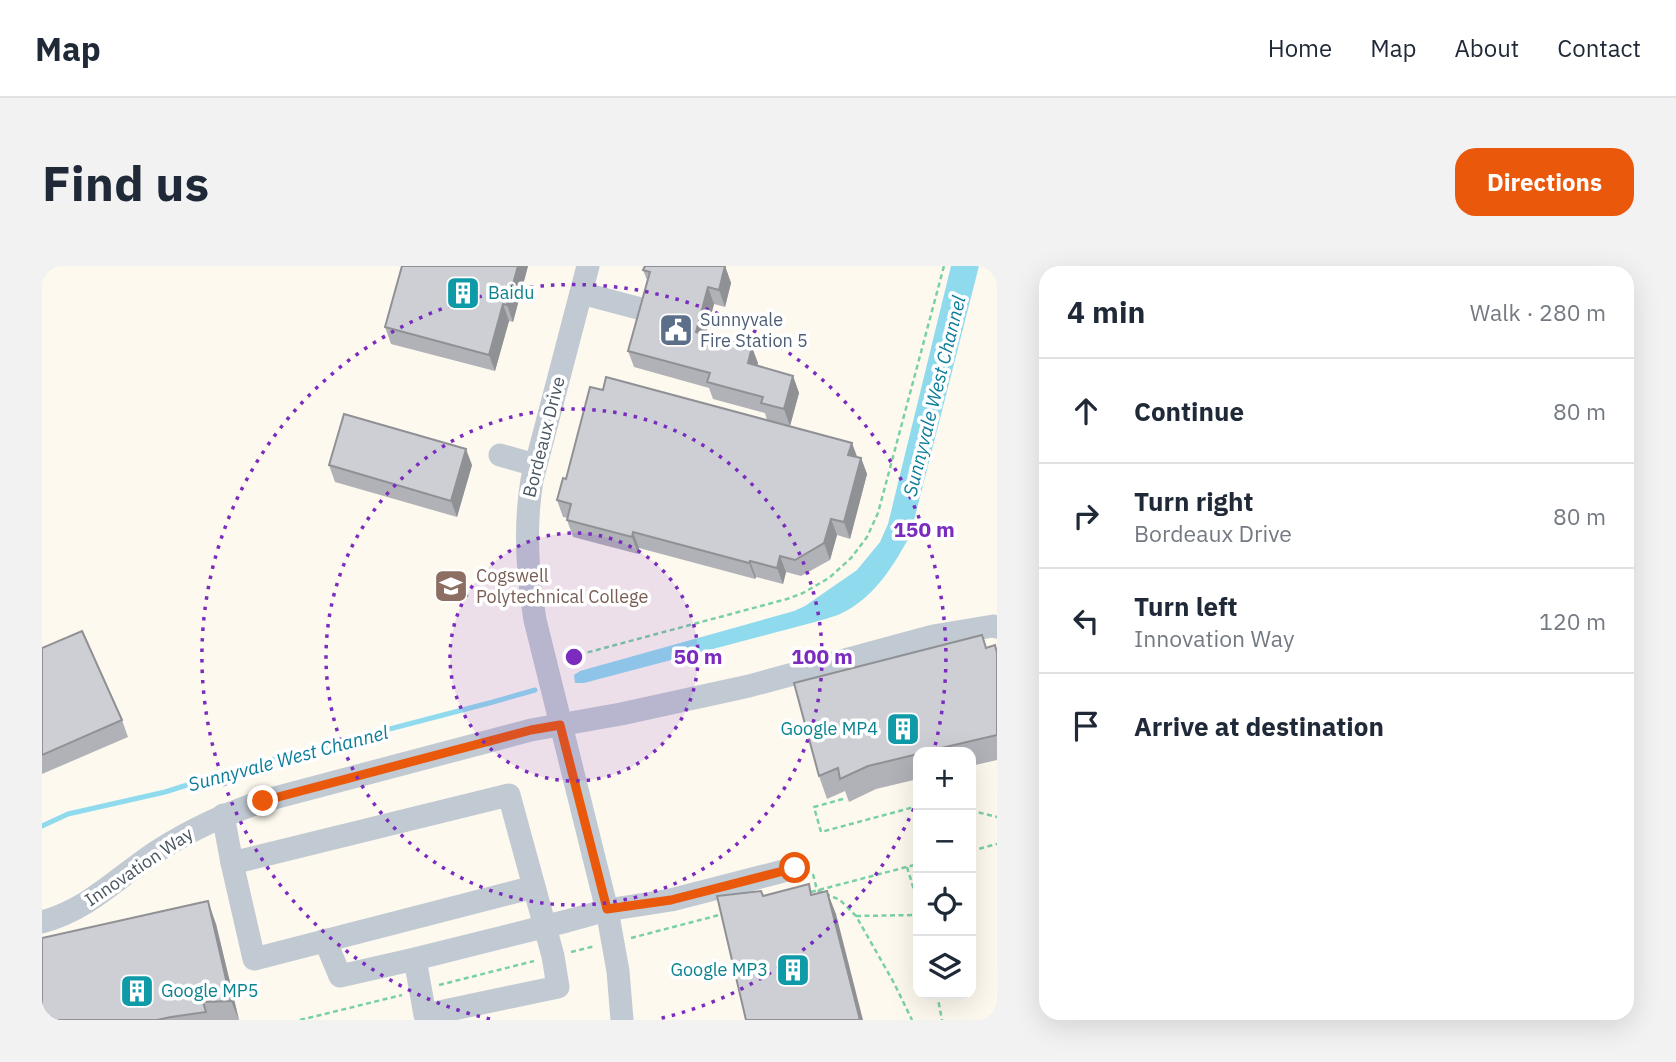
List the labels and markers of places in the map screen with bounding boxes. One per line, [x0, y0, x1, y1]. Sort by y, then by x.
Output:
building icon: Baidu [444, 274, 482, 312]
place label: Baidu [488, 281, 535, 304]
place label: Sunnyvale Fire Station 5 [700, 308, 808, 352]
public building icon: Sunnyvale Fire Station 5 [657, 311, 695, 349]
place label: Cogswell Polytechnical College [476, 564, 649, 608]
school or university icon: Cogswell Polytechnical College [432, 567, 470, 605]
centre of rings [562, 645, 586, 669]
building icon: Google MP4 [884, 710, 922, 748]
place label: Google MP4 [780, 717, 878, 740]
building icon: Google MP3 [774, 951, 812, 989]
place label: Google MP3 [670, 958, 768, 981]
building icon: Google MP5 [118, 972, 156, 1010]
place label: Google MP5 [161, 979, 259, 1002]

